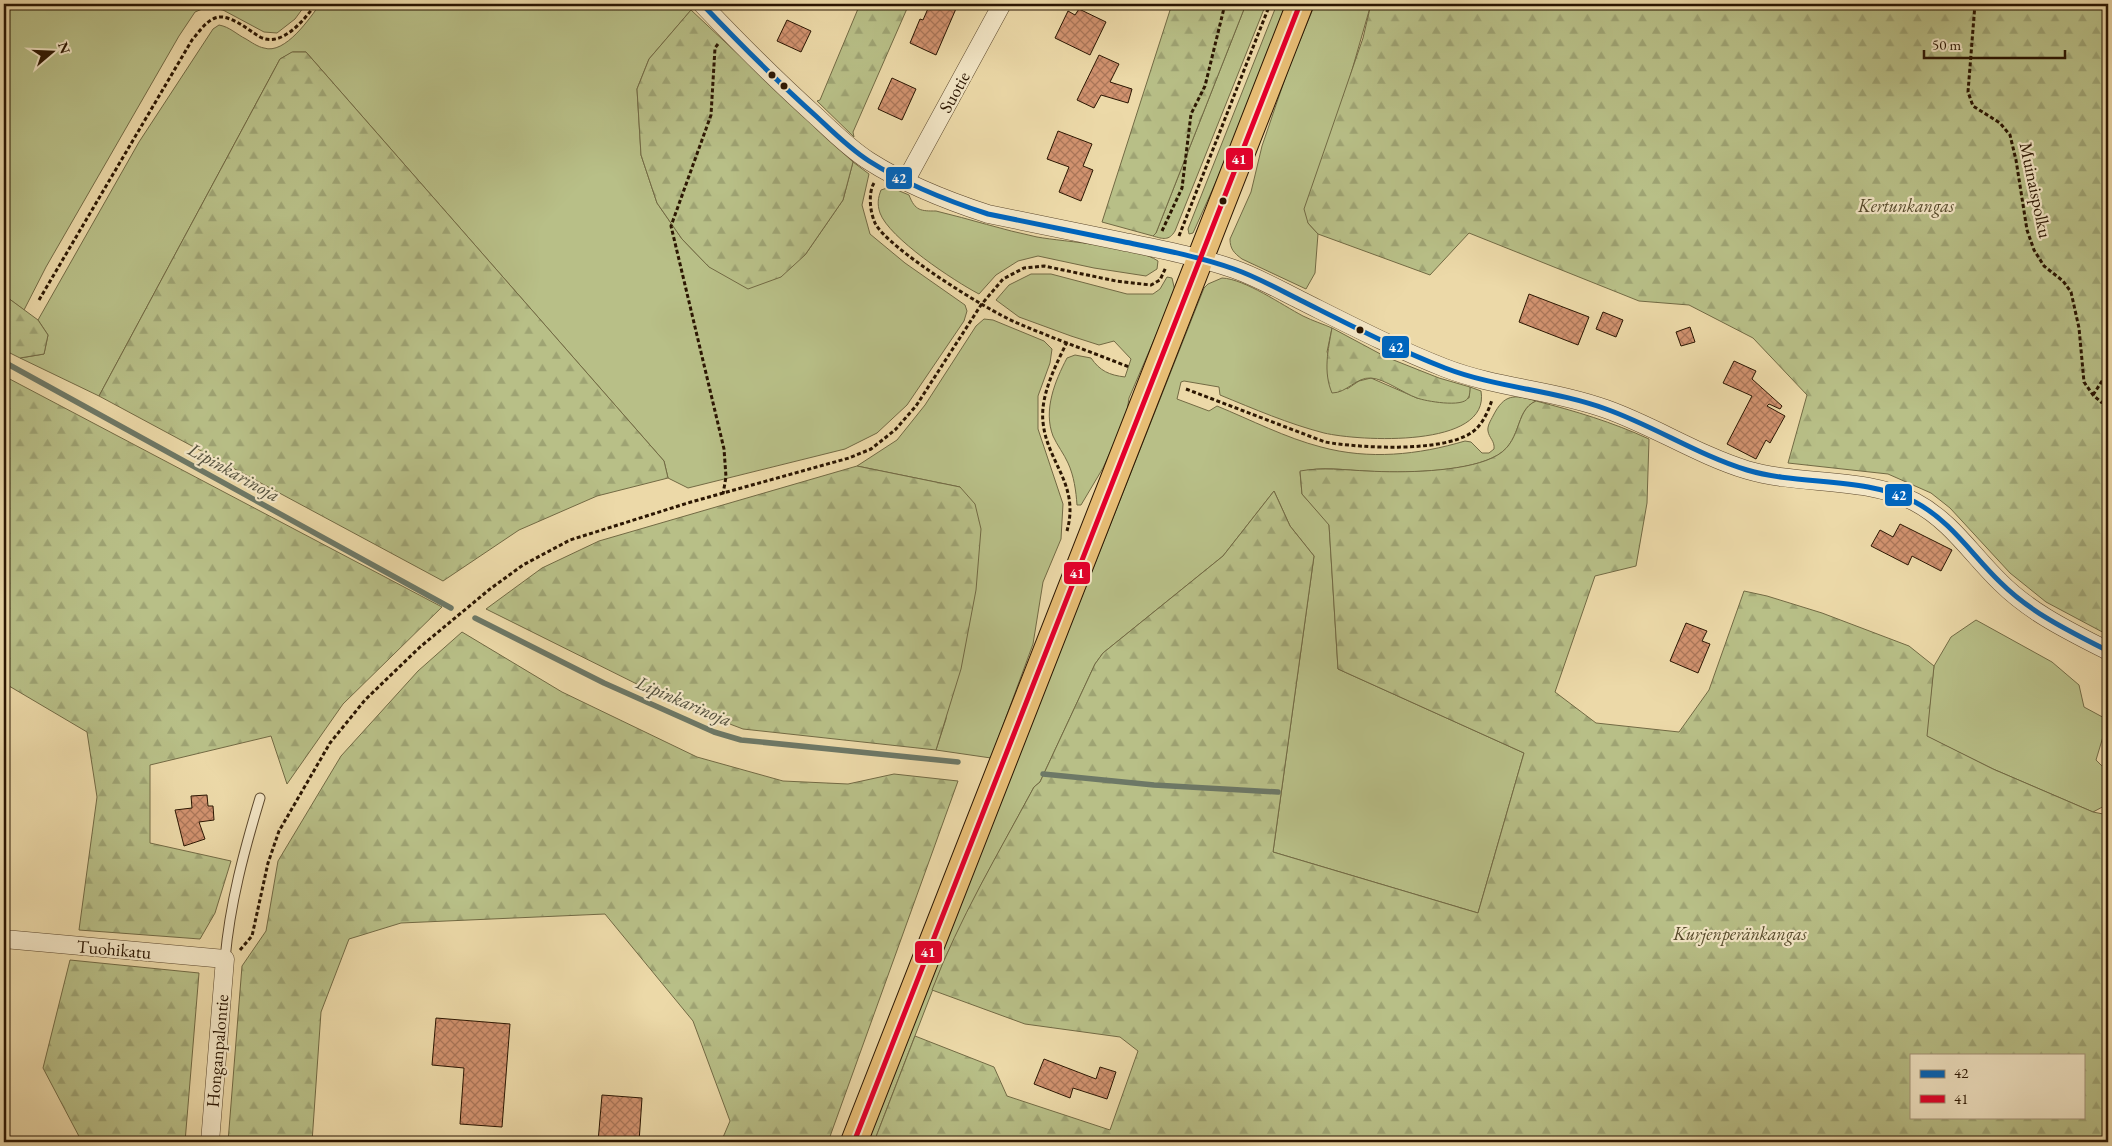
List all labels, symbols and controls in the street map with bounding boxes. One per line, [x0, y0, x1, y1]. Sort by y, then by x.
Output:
north arrow [28, 28, 78, 78]
scale bar [1924, 28, 2066, 60]
text: 50 m [1932, 35, 1961, 54]
text: N [54, 39, 75, 57]
street label: Suotie [933, 67, 975, 117]
unlabelled marker [767, 70, 777, 80]
unlabelled marker [779, 81, 789, 91]
street label: Muinaispolku [2015, 140, 2057, 240]
line badge: 41 [1225, 147, 1254, 171]
text: 41 [1232, 150, 1246, 168]
line badge: 42 [885, 166, 913, 190]
text: 42 [892, 169, 907, 187]
park label: Kertunkangas [1857, 194, 1955, 218]
unlabelled marker [1218, 196, 1228, 206]
unlabelled marker [1355, 325, 1365, 335]
line badge: 42 [1381, 335, 1410, 359]
text: 42 [1389, 338, 1404, 356]
water label: Lipinkarinoja [183, 436, 284, 507]
line badge: 42 [1884, 483, 1913, 507]
text: 42 [1892, 486, 1907, 504]
line badge: 41 [1063, 561, 1091, 585]
text: 41 [1070, 564, 1084, 582]
water label: Lipinkarinoja [632, 669, 735, 732]
park label: Kurjenperänkangas [1672, 922, 1808, 946]
street label: Tuohikatu [76, 934, 153, 964]
line badge: 41 [914, 940, 943, 964]
text: 41 [921, 943, 935, 961]
street label: Honganpalontie [201, 993, 233, 1109]
legend [1910, 1054, 2084, 1118]
text: 42 [1954, 1063, 1969, 1082]
text: 41 [1954, 1089, 1968, 1108]

